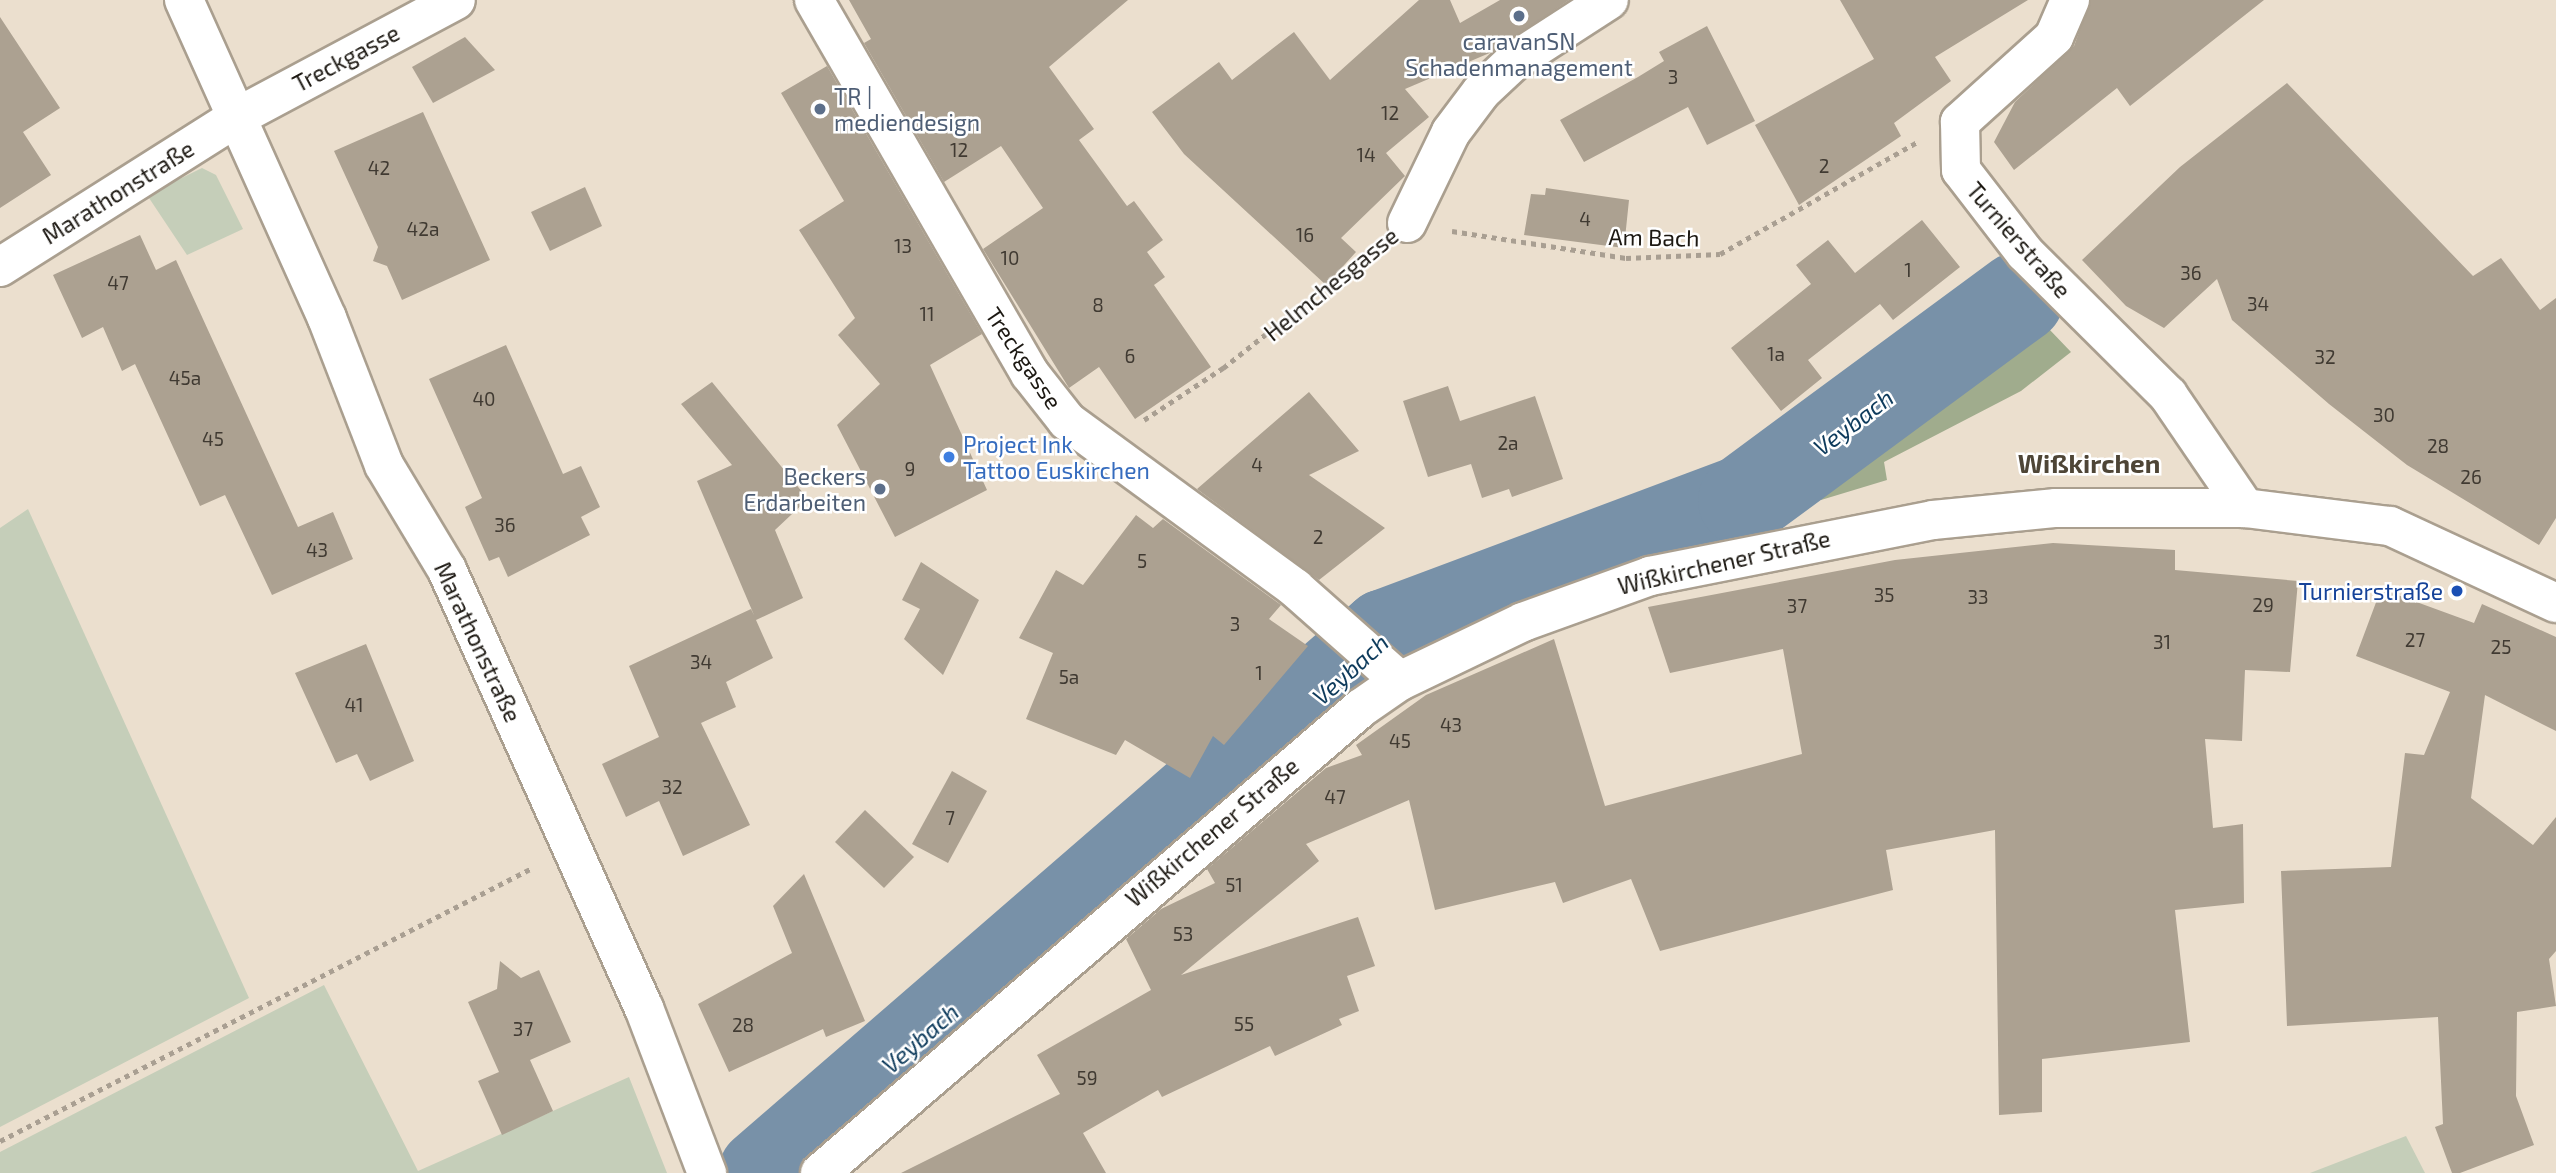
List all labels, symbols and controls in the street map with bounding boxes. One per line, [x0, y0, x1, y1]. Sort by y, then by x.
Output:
marker: caravanSN Schadenmanagement [1511, 8, 1527, 24]
street label: Treckgasse [288, 18, 404, 98]
place label: caravanSN Schadenmanagement [1405, 27, 1633, 81]
house number: 3 [1668, 66, 1678, 88]
place label: TR | mediendesign [834, 82, 980, 136]
marker: TR | mediendesign [812, 101, 828, 117]
house number: 12 [1381, 102, 1399, 124]
street label: Marathonstraße [37, 134, 199, 250]
house number: 12 [950, 139, 968, 161]
house number: 14 [1356, 144, 1376, 166]
house number: 2 [1819, 155, 1829, 177]
house number: 42 [368, 157, 390, 179]
street label: Turnierstraße [1961, 176, 2077, 304]
house number: 4 [1579, 208, 1591, 230]
house number: 42a [407, 218, 439, 240]
street label: Helmchesgasse [1258, 222, 1404, 346]
street label: Am Bach [1608, 222, 1700, 252]
house number: 16 [1296, 224, 1314, 246]
house number: 13 [894, 235, 912, 257]
house number: 10 [1000, 247, 1020, 269]
house number: 1 [1904, 259, 1912, 281]
house number: 36 [2180, 262, 2202, 284]
house number: 47 [107, 272, 129, 294]
house number: 34 [2247, 293, 2269, 315]
house number: 8 [1092, 294, 1104, 316]
street label: Treckgasse [980, 302, 1068, 414]
house number: 11 [919, 303, 935, 325]
house number: 1a [1767, 343, 1785, 365]
house number: 6 [1125, 345, 1135, 367]
house number: 32 [2314, 346, 2336, 368]
house number: 45a [169, 367, 201, 389]
water label: Veybach [1807, 383, 1899, 461]
house number: 40 [472, 388, 496, 410]
house number: 30 [2373, 404, 2395, 426]
house number: 45 [202, 428, 224, 450]
place label: Project Ink Tattoo Euskirchen [963, 430, 1150, 484]
house number: 2a [1497, 432, 1519, 454]
house number: 28 [2427, 435, 2449, 457]
district label: Wißkirchen [2018, 447, 2160, 479]
marker: Project Ink Tattoo Euskirchen [941, 449, 957, 465]
house number: 4 [1251, 454, 1263, 476]
house number: 9 [905, 458, 915, 480]
place label: Beckers Erdarbeiten [743, 462, 866, 516]
house number: 26 [2460, 466, 2482, 488]
marker: Beckers Erdarbeiten [872, 481, 888, 497]
house number: 36 [494, 514, 516, 536]
street label: Wißkirchener Straße [1615, 524, 1833, 600]
house number: 2 [1313, 526, 1323, 548]
house number: 43 [306, 539, 328, 561]
house number: 5 [1137, 550, 1147, 572]
street label: Marathonstraße [429, 558, 527, 726]
place label: Turnierstraße [2299, 577, 2443, 605]
marker: Turnierstraße [2449, 583, 2465, 599]
house number: 35 [1874, 584, 1894, 606]
house number: 33 [1967, 586, 1989, 608]
house number: 29 [2252, 594, 2274, 616]
house number: 37 [1787, 595, 1807, 617]
house number: 3 [1230, 613, 1240, 635]
water label: Veybach [1306, 627, 1394, 711]
house number: 27 [2405, 629, 2425, 651]
house number: 31 [2153, 631, 2171, 653]
house number: 25 [2491, 636, 2511, 658]
house number: 34 [690, 651, 712, 673]
house number: 1 [1255, 662, 1263, 684]
house number: 5a [1059, 666, 1079, 688]
house number: 41 [344, 694, 364, 716]
house number: 43 [1440, 714, 1462, 736]
house number: 45 [1389, 730, 1411, 752]
street label: Wißkirchener Straße [1120, 751, 1304, 913]
house number: 32 [661, 776, 683, 798]
house number: 47 [1324, 786, 1346, 808]
house number: 7 [945, 807, 955, 829]
house number: 51 [1225, 874, 1243, 896]
house number: 53 [1173, 923, 1193, 945]
water label: Veybach [876, 997, 964, 1079]
house number: 55 [1234, 1013, 1254, 1035]
house number: 28 [732, 1014, 754, 1036]
house number: 37 [513, 1018, 533, 1040]
house number: 59 [1076, 1067, 1098, 1089]

